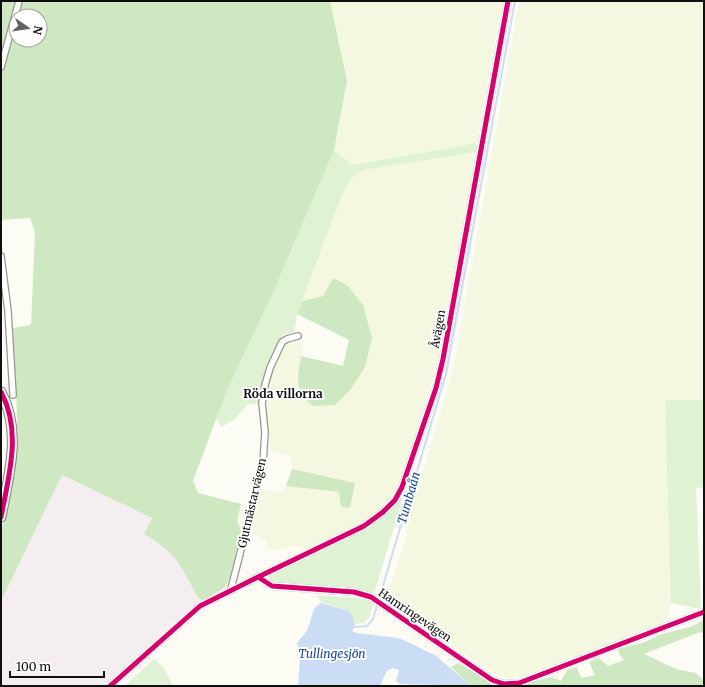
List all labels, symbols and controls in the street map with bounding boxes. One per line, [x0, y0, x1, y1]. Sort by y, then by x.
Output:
north arrow [8, 8, 48, 48]
text: N [30, 24, 46, 36]
street label: Åvägen [428, 308, 448, 350]
district label: Röda villorna [243, 386, 323, 401]
street label: Gjutmästarvägen [235, 456, 269, 549]
water label: Tumbaån [394, 470, 423, 526]
street label: Hamringevägen [376, 585, 455, 645]
water label: Tullingesjön [298, 646, 366, 661]
scale bar [10, 653, 104, 679]
text: 100 m [16, 659, 51, 674]

